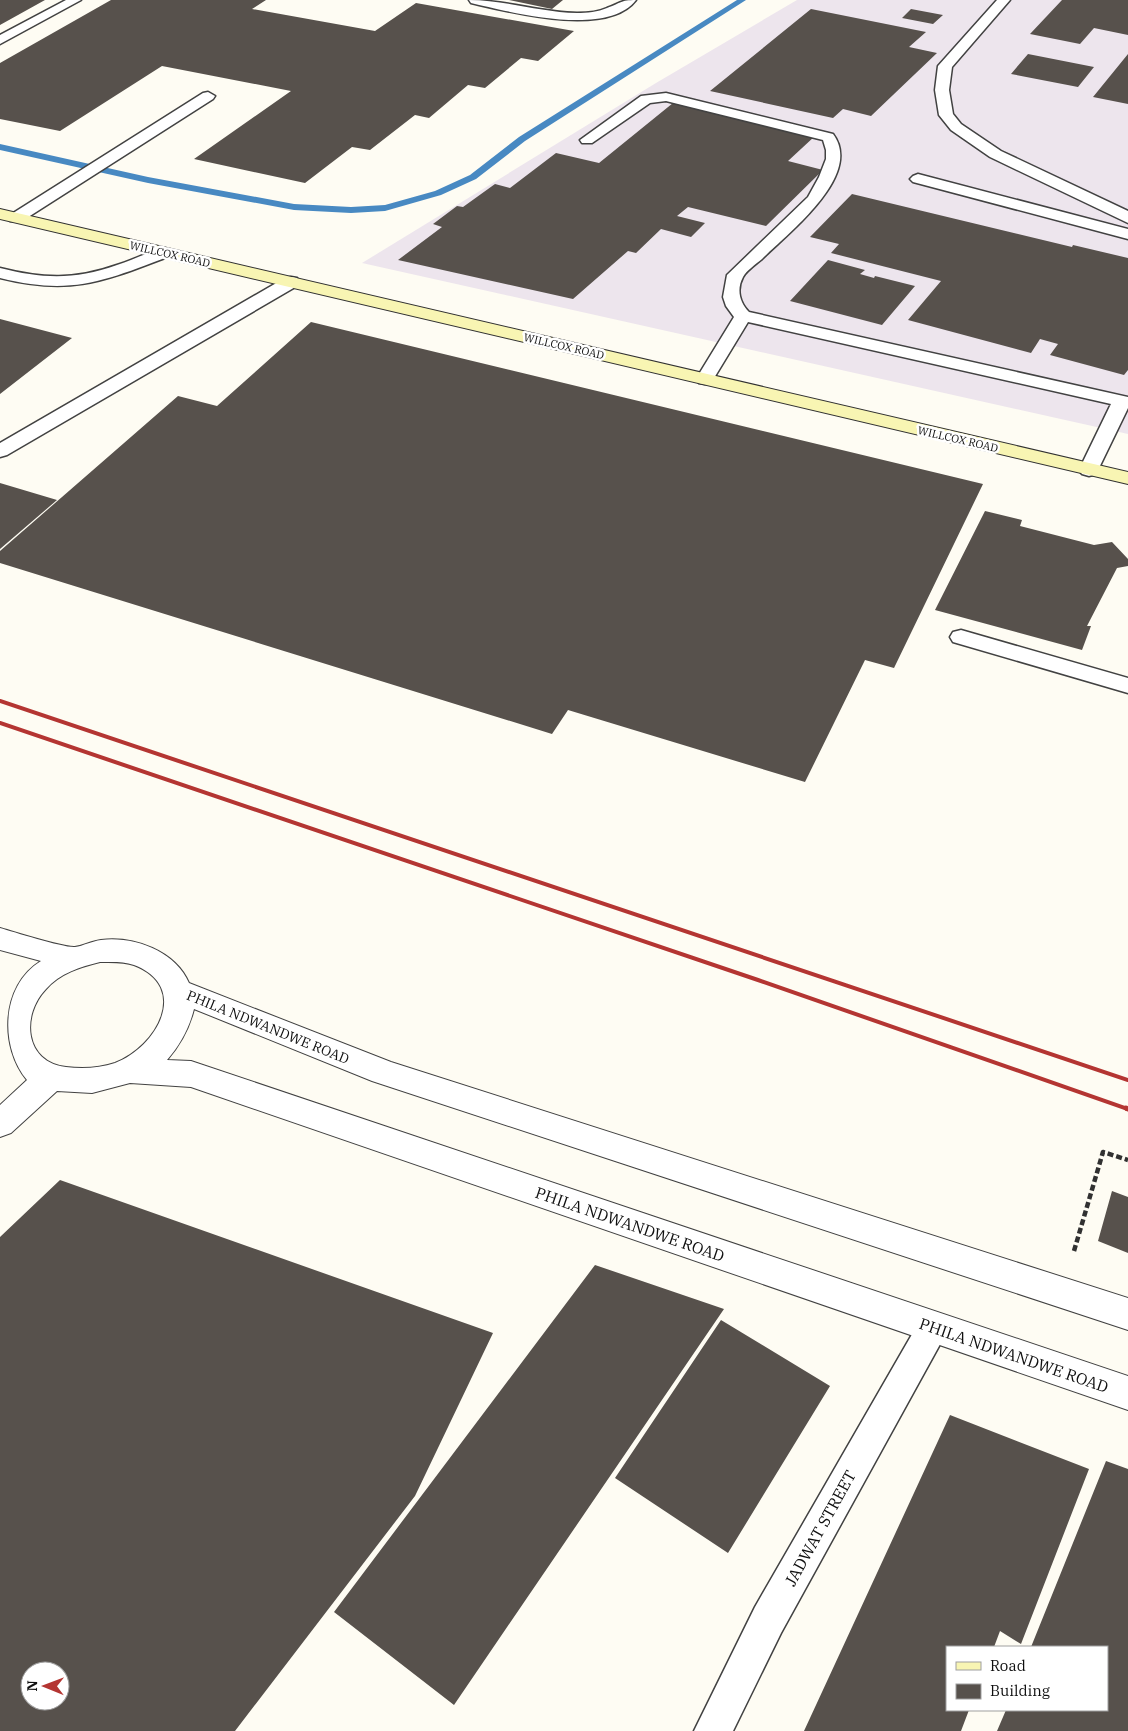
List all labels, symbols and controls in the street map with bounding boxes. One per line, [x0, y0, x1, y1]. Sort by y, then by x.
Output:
street label: WILLCOX ROAD [128, 238, 212, 270]
street label: WILLCOX ROAD [522, 330, 606, 362]
street label: WILLCOX ROAD [916, 423, 1000, 455]
street label: PHILA NDWANDWE ROAD [184, 986, 352, 1068]
street label: PHILA NDWANDWE ROAD [533, 1182, 727, 1266]
street label: PHILA NDWANDWE ROAD [917, 1313, 1111, 1397]
street label: JADWAT STREET [780, 1467, 860, 1589]
legend [946, 1646, 1108, 1711]
text: Road [990, 1656, 1026, 1675]
north arrow [20, 1661, 70, 1711]
text: N [23, 1680, 41, 1691]
text: Building [990, 1681, 1050, 1700]

